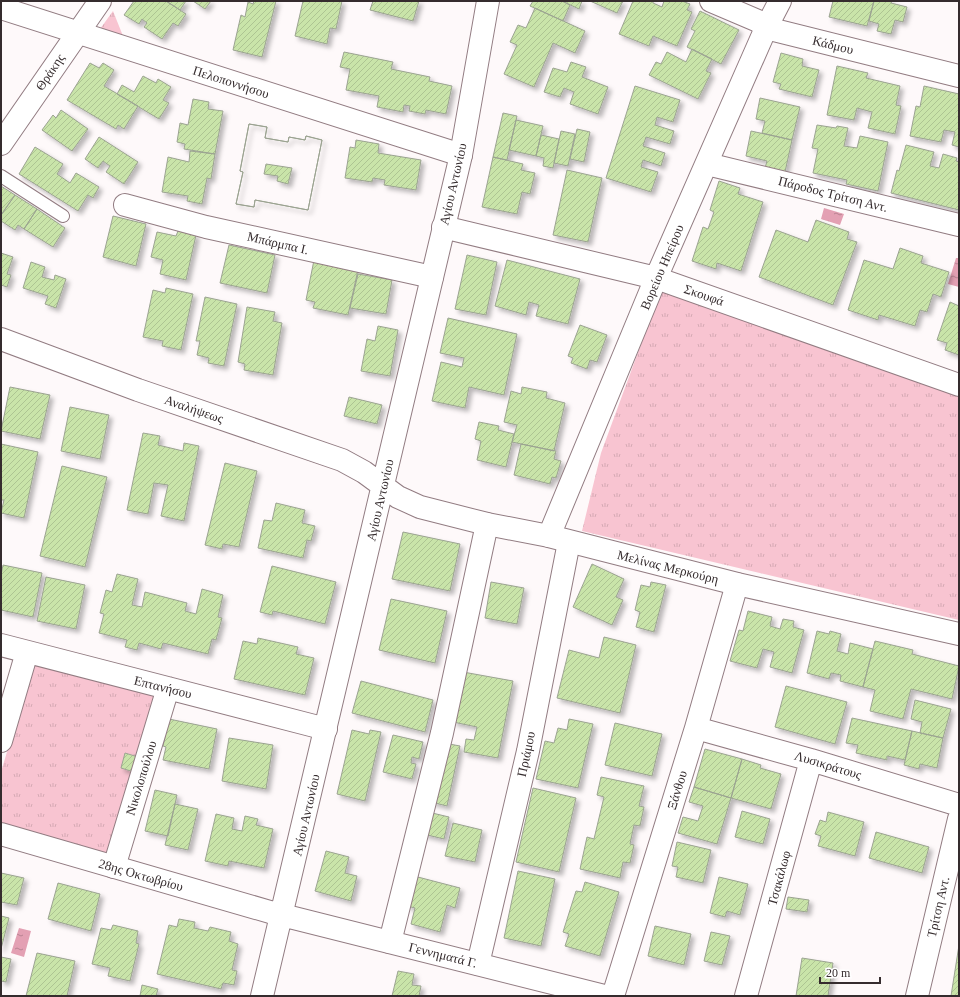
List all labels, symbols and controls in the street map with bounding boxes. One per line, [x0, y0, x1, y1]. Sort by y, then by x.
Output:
street label: Κάδμου [811, 33, 855, 57]
street label: Θράκης [32, 50, 68, 93]
street label: Πελοποννήσου [191, 63, 271, 101]
street label: Αγίου Αντωνίου [436, 142, 470, 226]
street label: Πάροδος Τρίτση Αντ. [777, 173, 889, 215]
street label: Βορείου Ηπείρου [637, 222, 687, 312]
street label: Μπάρμπα Ι. [246, 229, 310, 257]
street label: Σκουφά [682, 281, 726, 309]
street label: Αναλήψεως [163, 392, 226, 426]
street label: Αγίου Αντωνίου [363, 458, 397, 542]
street label: Μελίνας Μερκούρη [616, 547, 720, 587]
street label: Επτανήσου [132, 673, 194, 701]
street label: Πριάμου [514, 730, 538, 778]
street label: Νικολοπούλου [123, 739, 159, 817]
street label: Λυσικράτους [793, 748, 864, 783]
street label: Ξάνθου [664, 769, 690, 811]
street label: Αγίου Αντωνίου [289, 773, 323, 857]
street label: Τσακάλωφ [764, 849, 794, 907]
street label: 28ης Οκτωβρίου [97, 856, 185, 894]
street label: Τρίτση Αντ. [924, 875, 952, 939]
street label: Γεννηματά Γ. [407, 939, 479, 971]
scale bar [820, 959, 880, 985]
text: 20 m [826, 966, 851, 980]

